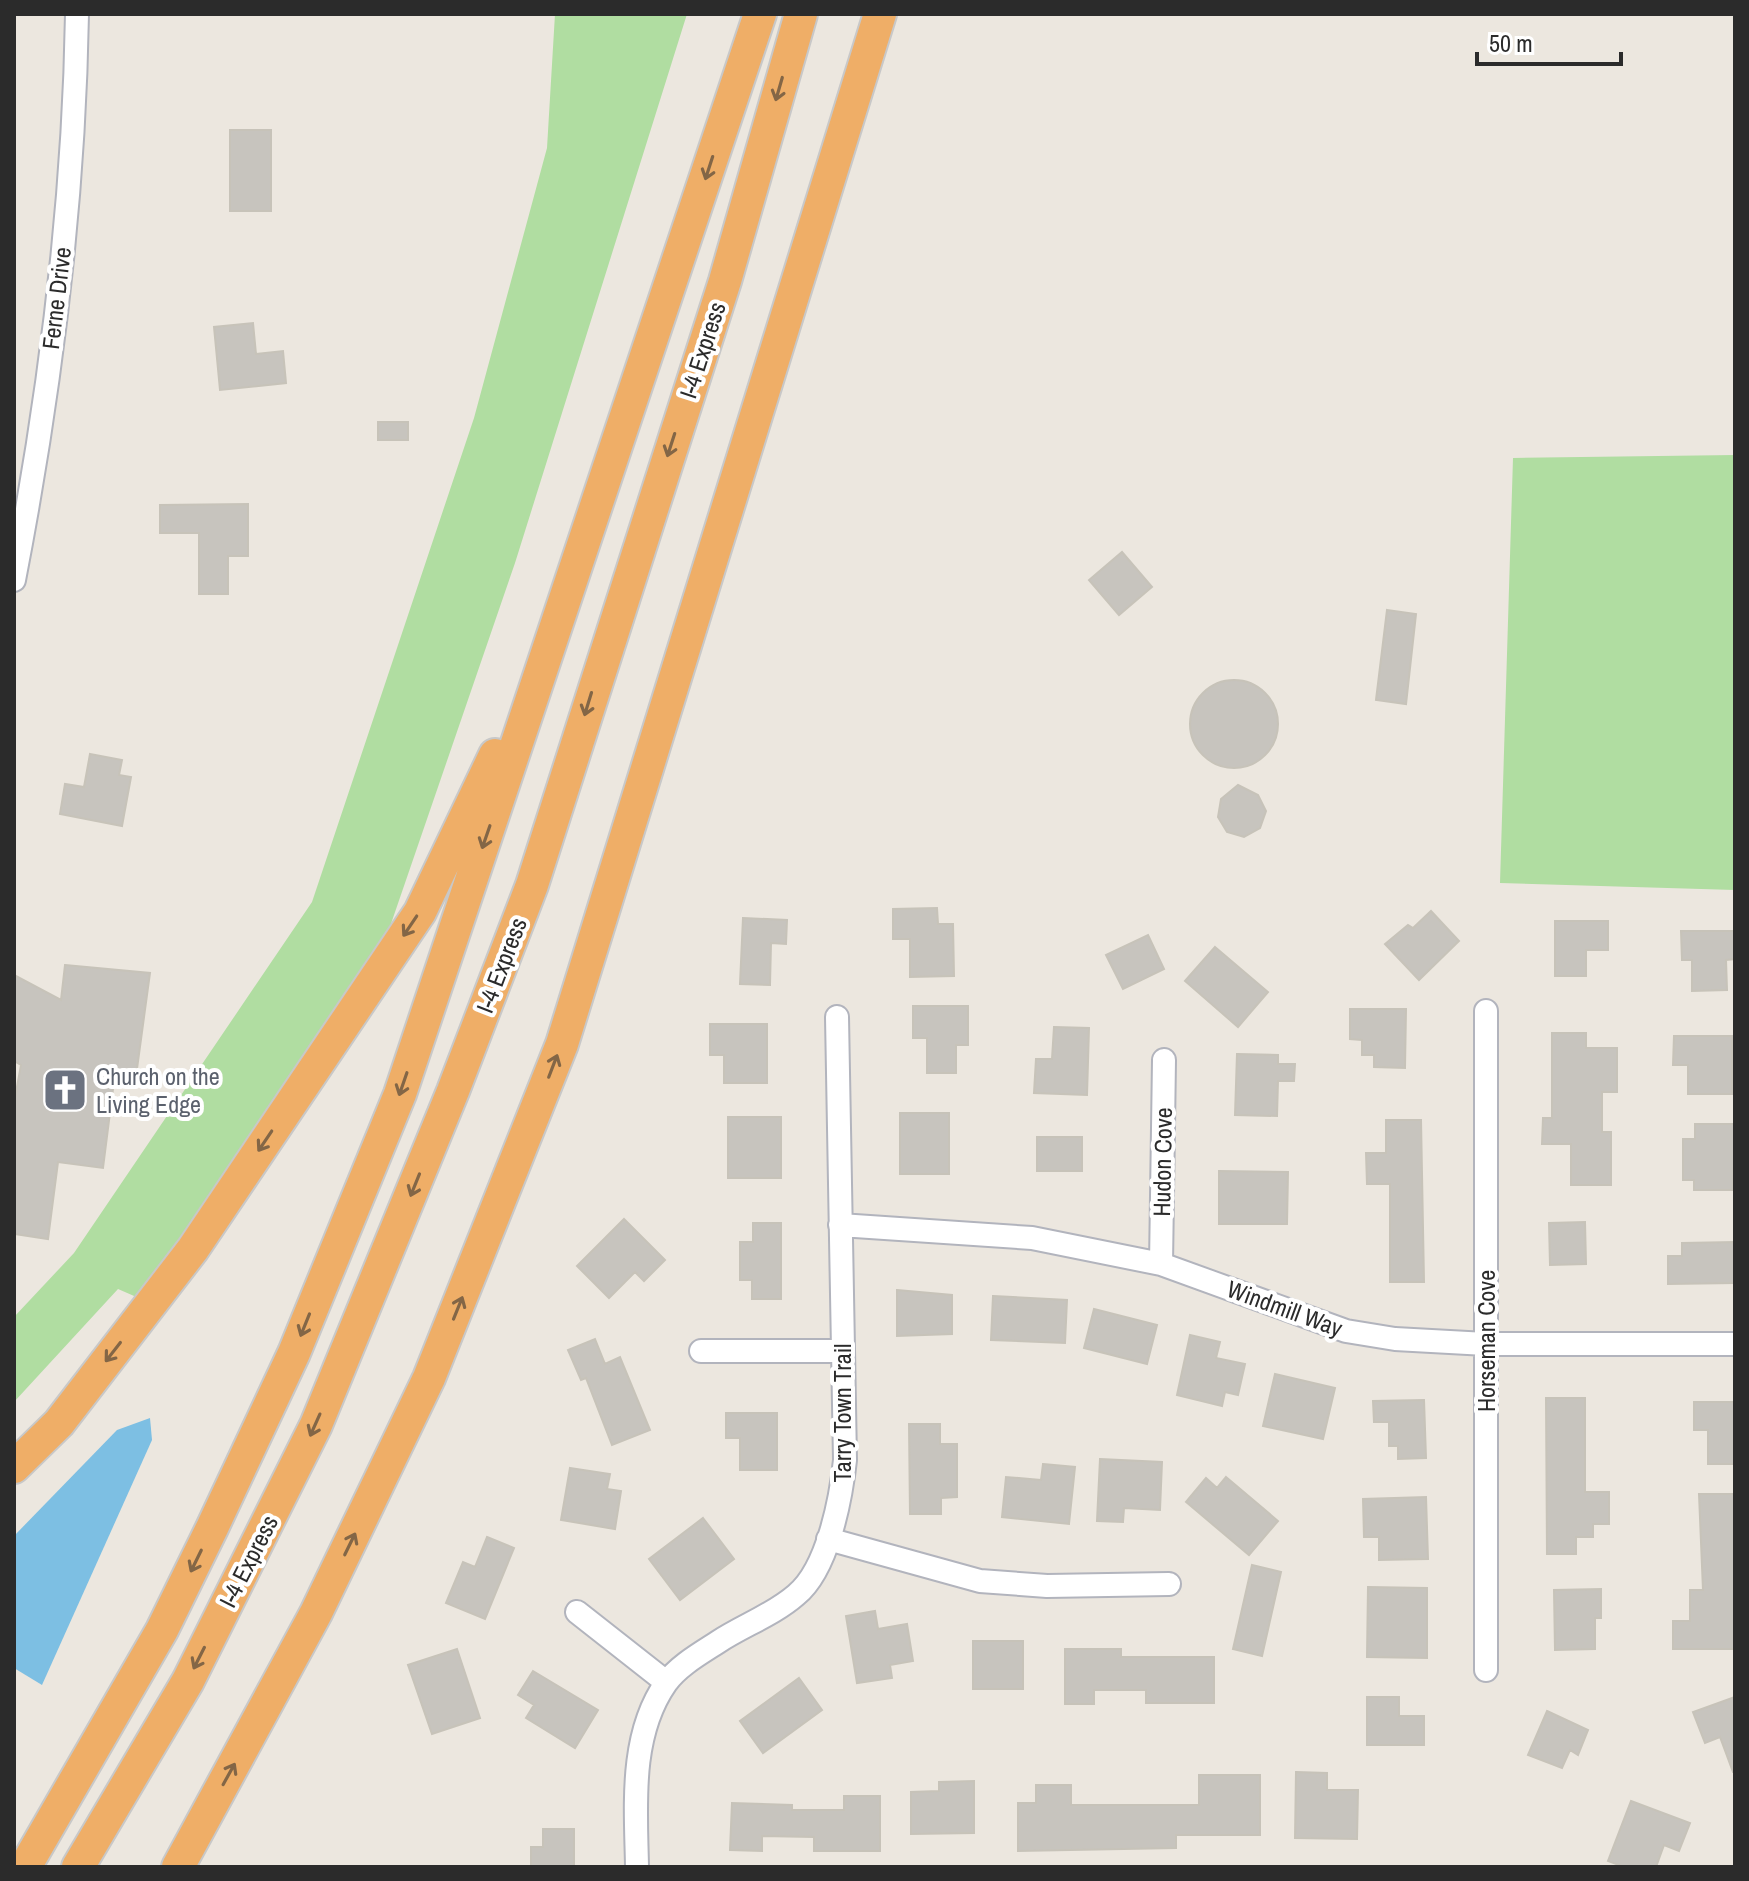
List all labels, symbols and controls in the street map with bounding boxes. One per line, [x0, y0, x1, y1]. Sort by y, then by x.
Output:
scale bar [1477, 16, 1621, 66]
text: 50 m [1489, 27, 1533, 59]
one-way arrow [771, 76, 785, 101]
one-way arrow [701, 154, 716, 180]
street label: Ferne Drive [34, 245, 78, 351]
street label: I-4 Express [671, 298, 733, 402]
one-way arrow [663, 432, 677, 457]
one-way arrow [580, 690, 595, 716]
one-way arrow [477, 825, 492, 850]
street label: I-4 Express [468, 913, 534, 1017]
one-way arrow [402, 914, 418, 936]
one-way arrow [547, 1054, 561, 1079]
place label: Church on the Living Edge [96, 1060, 220, 1120]
church icon: Church on the Living Edge [41, 1066, 89, 1114]
one-way arrow [394, 1071, 409, 1096]
street label: Hudon Cove [1145, 1107, 1179, 1217]
one-way arrow [257, 1130, 273, 1152]
one-way arrow [406, 1172, 421, 1197]
street label: Horseman Cove [1470, 1270, 1502, 1412]
street label: Windmill Way [1223, 1272, 1347, 1344]
one-way arrow [452, 1296, 466, 1321]
one-way arrow [297, 1312, 311, 1337]
one-way arrow [105, 1341, 122, 1362]
street label: Tarry Town Trail [826, 1344, 858, 1482]
one-way arrow [307, 1413, 322, 1437]
street label: I-4 Express [211, 1509, 285, 1613]
one-way arrow [343, 1532, 358, 1556]
one-way arrow [188, 1548, 203, 1572]
one-way arrow [191, 1646, 206, 1669]
one-way arrow [222, 1763, 238, 1787]

